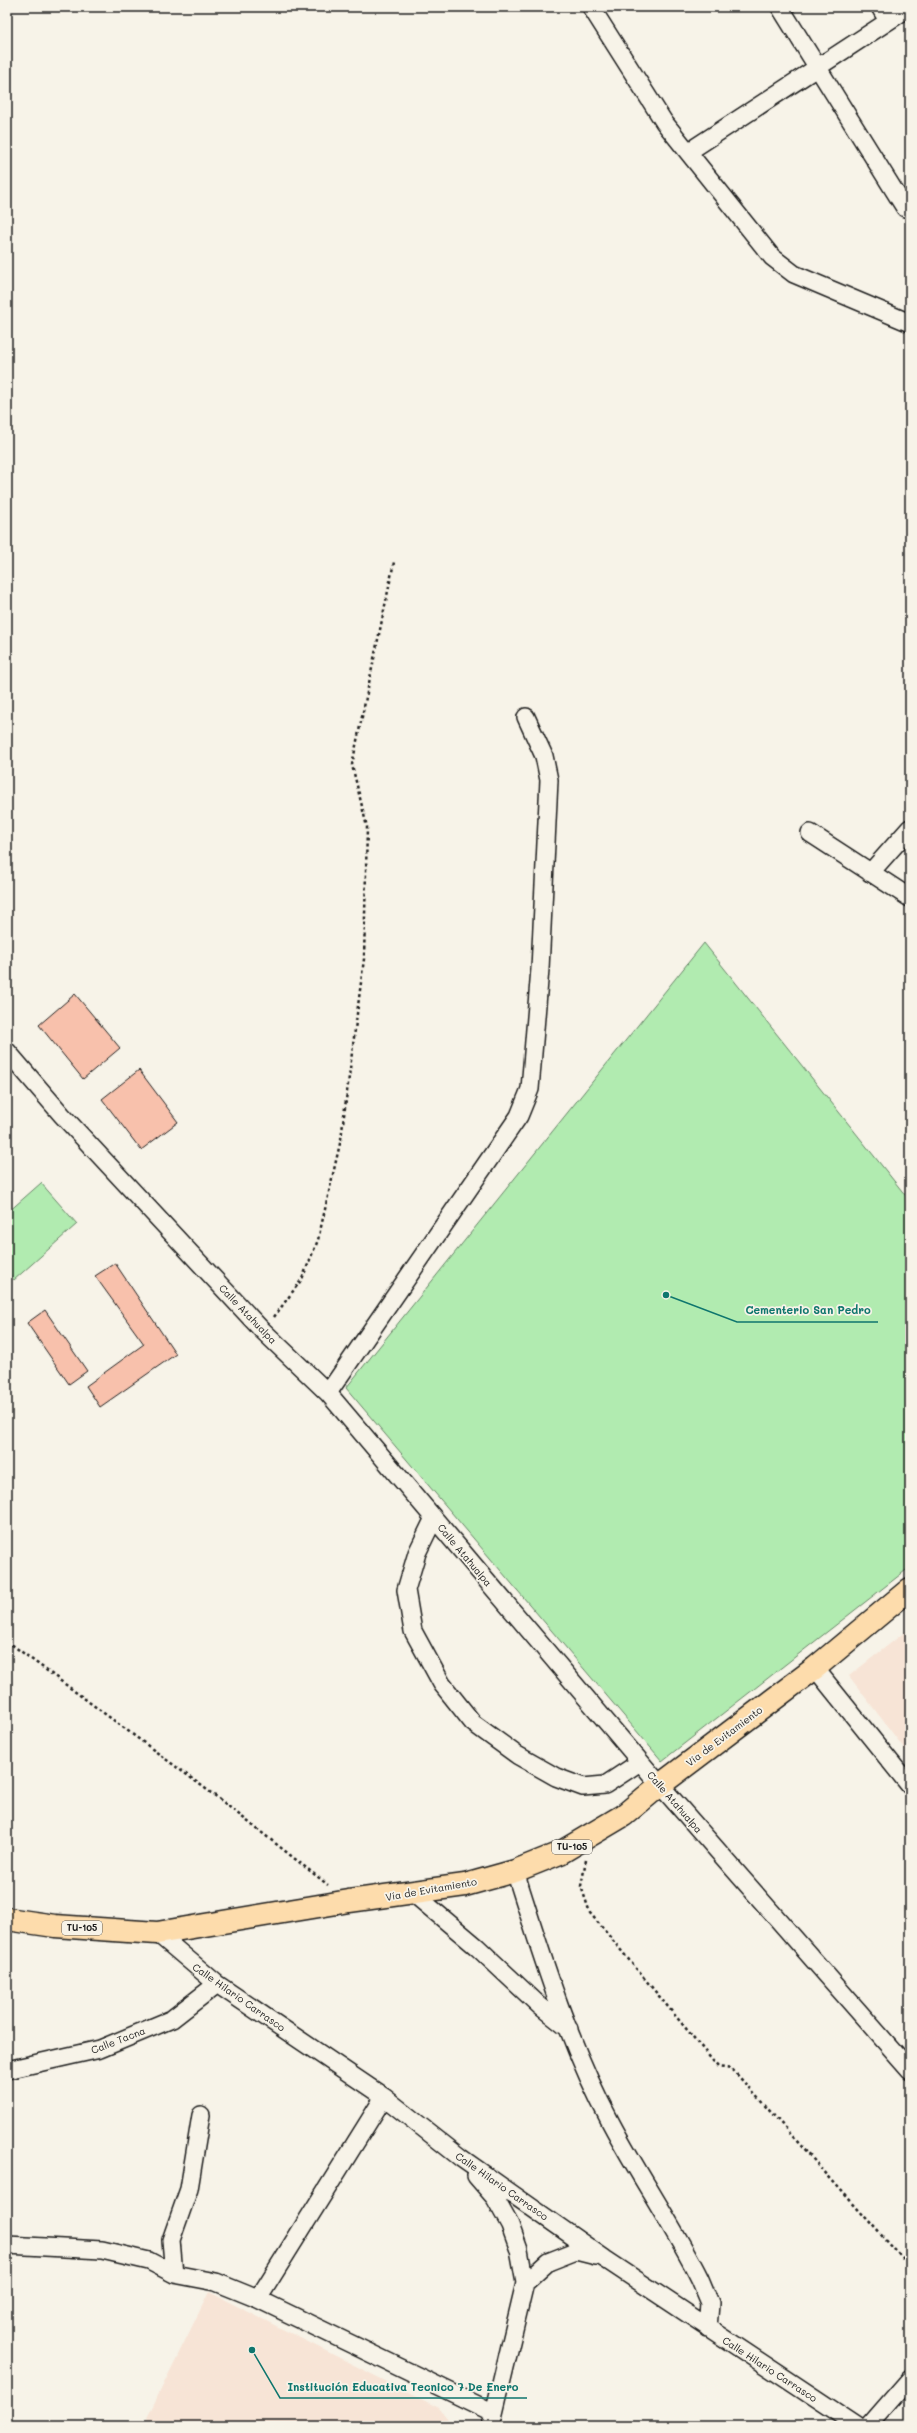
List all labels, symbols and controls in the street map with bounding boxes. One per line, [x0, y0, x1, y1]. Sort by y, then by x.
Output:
street label: Calle Atahualpa [216, 1281, 280, 1347]
callout: Cementerio San Pedro [737, 1299, 878, 1322]
text: Cementerio San Pedro [745, 1302, 871, 1317]
street label: Calle Atahualpa [435, 1521, 495, 1589]
street label: Vía de Evitamiento [683, 1703, 765, 1769]
street label: Calle Atahualpa [644, 1768, 706, 1836]
road number: TU-105 [552, 1840, 592, 1854]
street label: Vía de Evitamiento [384, 1874, 478, 1904]
road number: TU-105 [62, 1921, 102, 1935]
street label: Calle Hilario Carrasco [190, 1960, 288, 2034]
street label: Calle Tacna [89, 2023, 147, 2057]
street label: Calle Hilario Carrasco [453, 2149, 551, 2223]
street label: Calle Hilario Carrasco [720, 2333, 820, 2405]
callout: Institución Educativa Tecnico 7 De Enero [280, 2375, 527, 2398]
text: Institución Educativa Tecnico 7 De Enero [287, 2379, 519, 2394]

